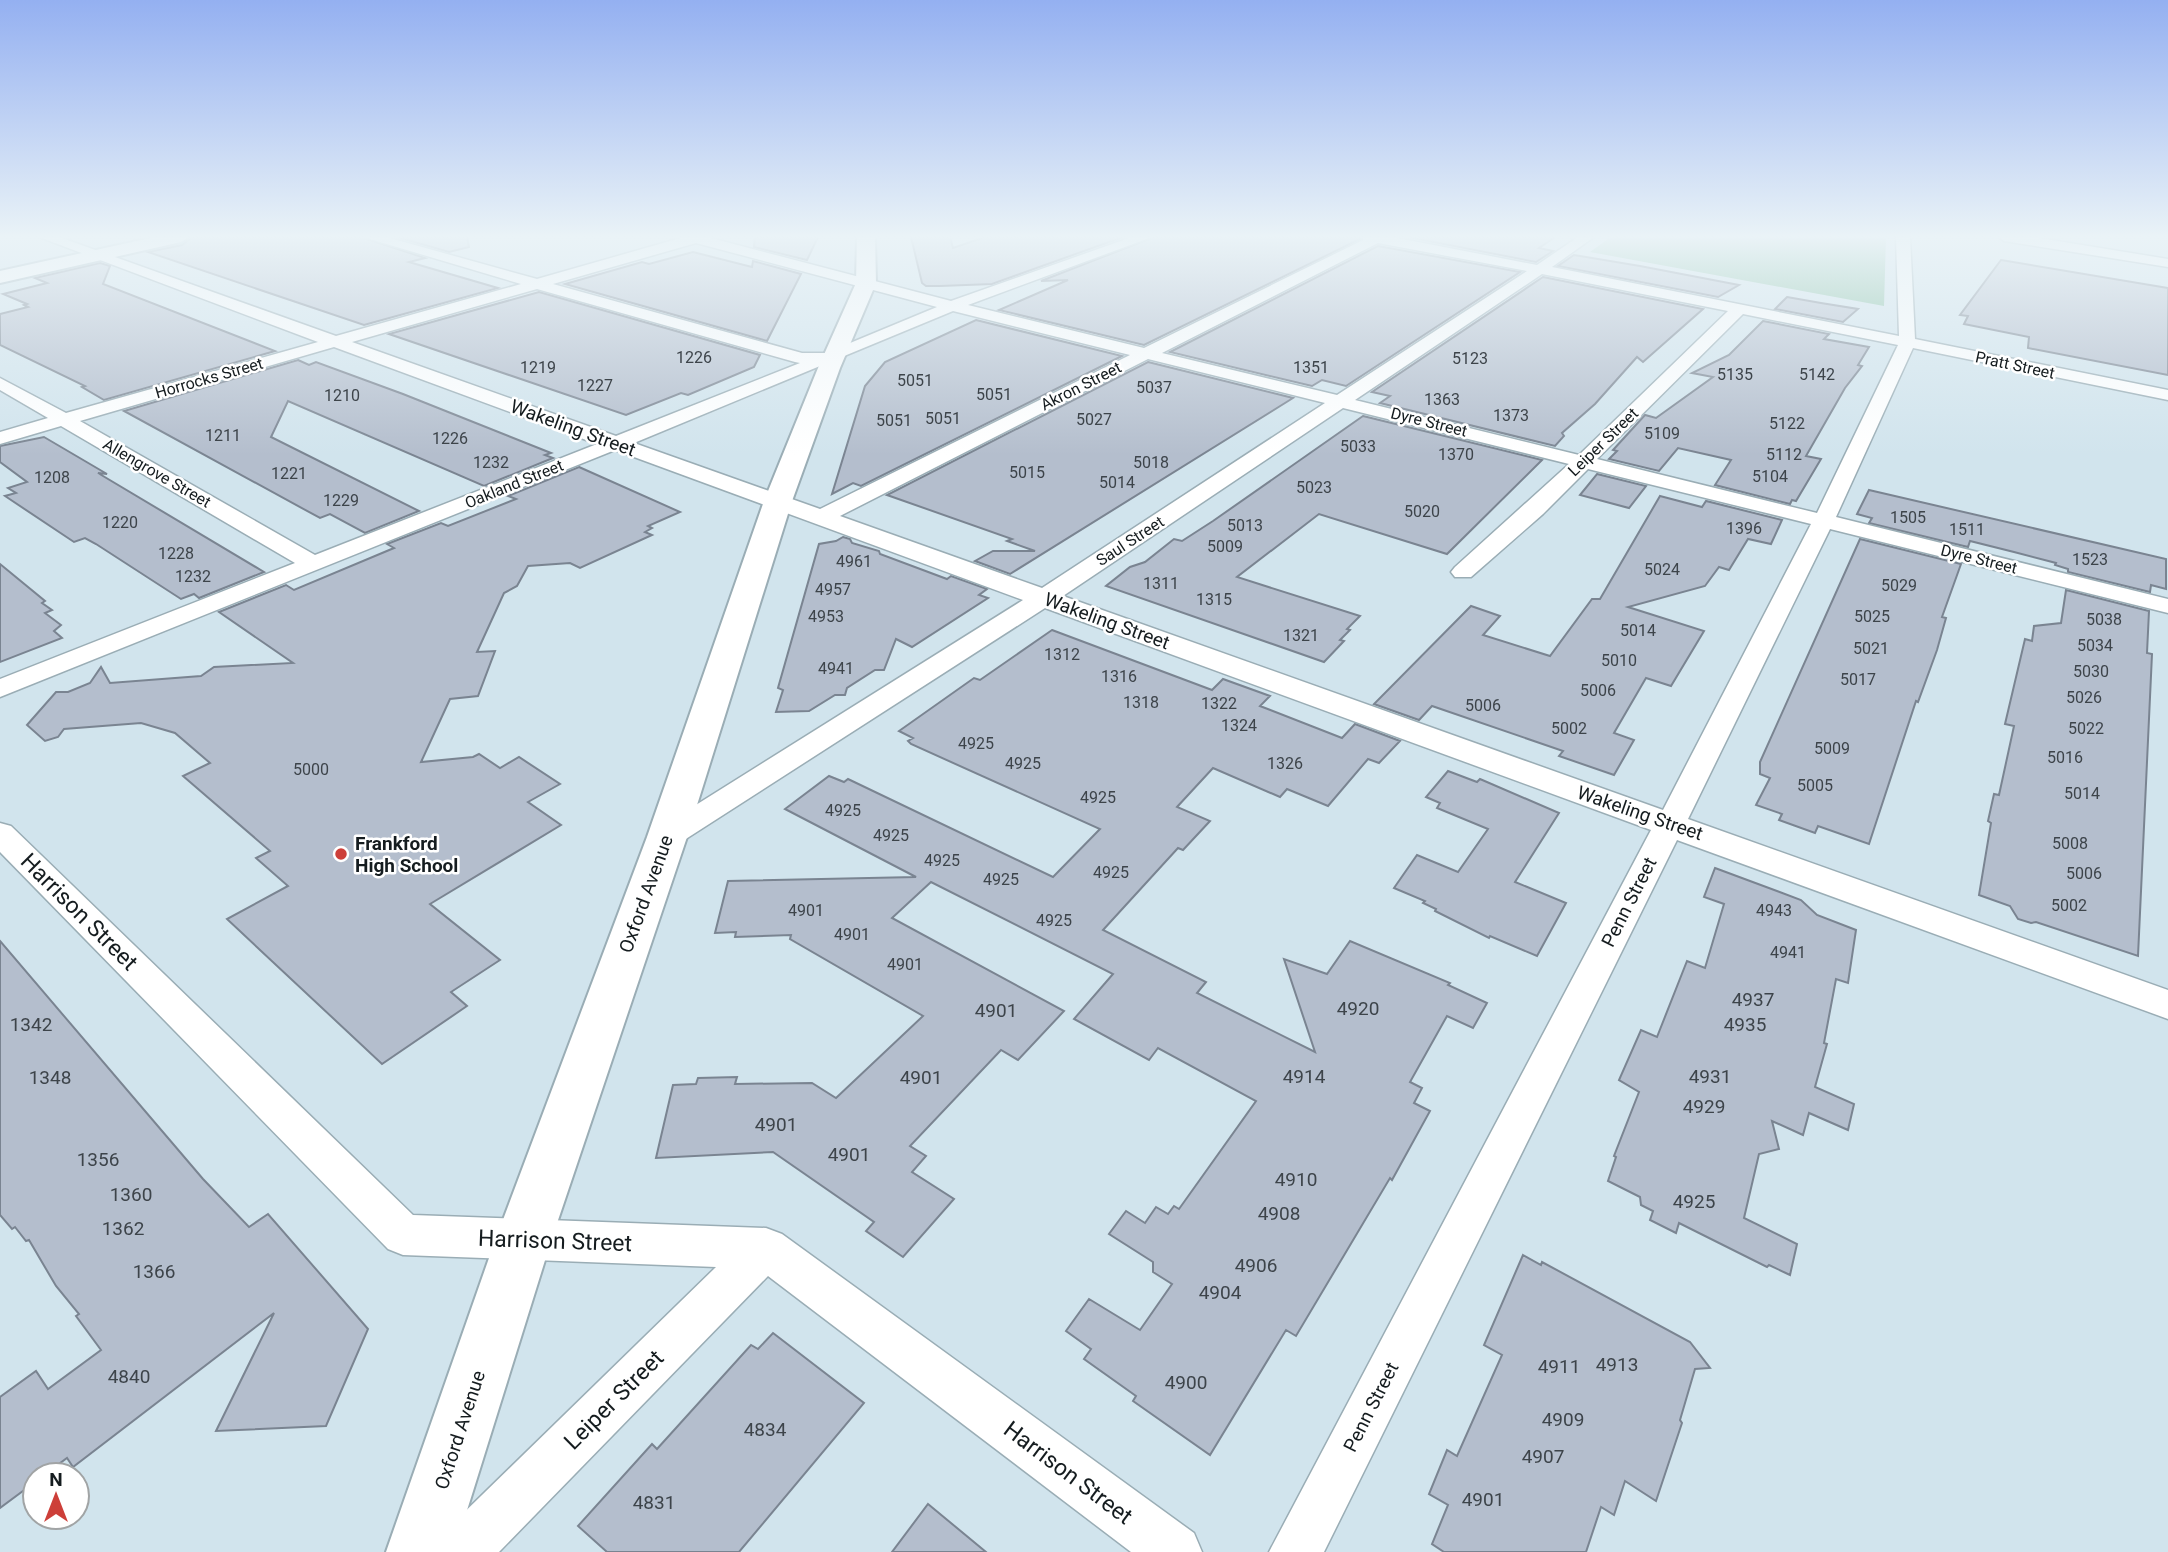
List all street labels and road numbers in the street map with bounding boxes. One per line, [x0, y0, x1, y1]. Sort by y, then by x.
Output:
street label: Pratt Street [1974, 347, 2056, 383]
street label: Horrocks Street [153, 354, 265, 402]
street label: Akron Street [1038, 358, 1124, 414]
street label: Wakeling Street [507, 395, 639, 461]
street label: Dyre Street [1389, 403, 1469, 441]
street label: Leiper Street [1564, 404, 1642, 480]
street label: Allengrove Street [100, 434, 214, 512]
street label: Oakland Street [462, 456, 566, 512]
street label: Saul Street [1092, 512, 1168, 570]
street label: Dyre Street [1939, 540, 2019, 578]
street label: Wakeling Street [1041, 588, 1173, 654]
street label: Wakeling Street [1574, 781, 1706, 845]
street label: Oxford Avenue [614, 832, 678, 956]
street label: Harrison Street [15, 848, 143, 976]
street label: Penn Street [1597, 853, 1661, 951]
street label: Harrison Street [477, 1225, 633, 1257]
street label: Leiper Street [559, 1345, 669, 1455]
street label: Penn Street [1339, 1358, 1403, 1456]
street label: Oxford Avenue [430, 1368, 490, 1492]
street label: Harrison Street [998, 1416, 1138, 1530]

